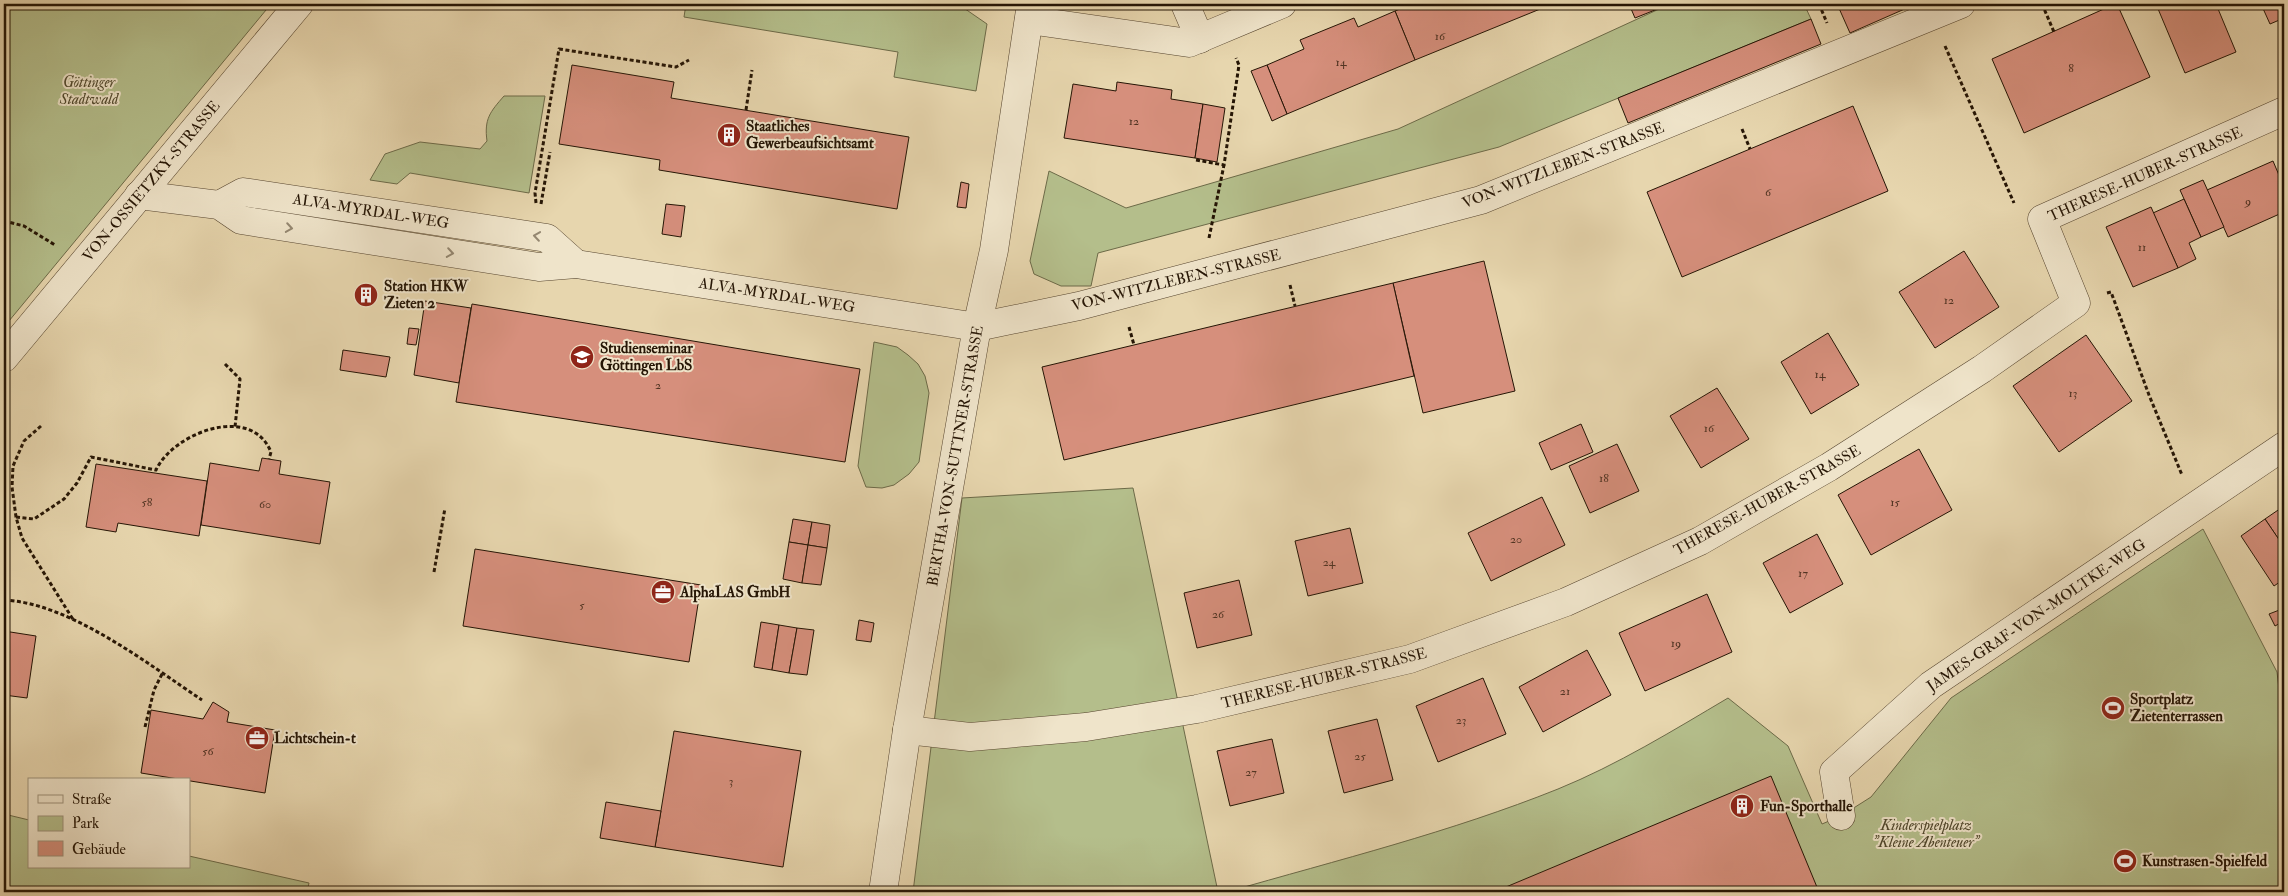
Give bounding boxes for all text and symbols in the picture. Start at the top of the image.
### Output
house number: 16 [1435,29,1446,44]
house number: 14 [1336,55,1347,70]
house number: 8 [2068,61,2074,76]
park label: Göttinger Stadtwald [59,73,120,109]
street label: VON-OSSIETZKY-STRASSE [78,97,224,266]
house number: 12 [1129,114,1139,129]
place label: Staatliches Gewerbeaufsichtsamt [746,117,874,153]
street label: VON-WITZLEBEN-STRASSE [1459,118,1667,213]
building icon: Staatliches Gewerbeaufsichtsamt [716,122,742,148]
street label: THERESE-HUBER-STRASSE [2045,123,2246,226]
house number: 6 [1765,185,1772,200]
street label: ALVA-MYRDAL-WEG [290,190,451,233]
house number: 9 [2244,194,2251,209]
one-way arrow [285,222,294,232]
one-way arrow [533,232,541,242]
house number: 11 [2138,240,2146,255]
street label: VON-WITZLEBEN-STRASSE [1070,245,1283,316]
one-way arrow [446,247,454,257]
street label: ALVA-MYRDAL-WEG [696,274,857,317]
place label: Station HKW Zieten 2 [384,277,469,313]
building icon: Station HKW Zieten 2 [353,282,379,308]
house number: 12 [1944,293,1954,308]
street label: BERTHA-VON-SUTTNER-STRASSE [923,324,988,588]
place label: Studienseminar Göttingen LbS [600,339,693,376]
school or university icon: Studienseminar Göttingen LbS [569,344,595,370]
house number: 14 [1815,367,1826,382]
house number: 2 [655,378,661,393]
house number: 13 [2069,386,2077,401]
house number: 16 [1704,421,1715,436]
street label: THERESE-HUBER-STRASSE [1670,441,1864,560]
house number: 18 [1599,471,1609,486]
house number: 58 [142,495,153,510]
house number: 15 [1890,495,1900,510]
house number: 60 [259,497,271,512]
house number: 20 [1510,532,1522,547]
street label: JAMES-GRAF-VON-MOLTKE-WEG [1922,535,2150,697]
house number: 24 [1323,555,1336,570]
house number: 17 [1798,566,1808,581]
office icon: AlphaLAS GmbH [650,579,676,605]
place label: AlphaLAS GmbH [679,583,791,603]
house number: 5 [579,598,585,613]
house number: 26 [1212,607,1225,622]
house number: 19 [1671,636,1681,651]
street label: THERESE-HUBER-STRASSE [1219,644,1429,713]
house number: 21 [1560,684,1570,699]
place label: Sportplatz Zietenterrassen [2130,690,2223,726]
sports icon: Sportplatz Zietenterrassen [2100,695,2126,721]
house number: 23 [1456,713,1466,728]
office icon: Lichtschein-t [244,725,270,751]
place label: Lichtschein-t [274,729,356,748]
house number: 56 [202,744,215,759]
house number: 25 [1354,749,1366,764]
house number: 27 [1245,765,1257,780]
house number: 3 [729,774,733,789]
legend [28,778,190,868]
text: Straße [72,790,111,809]
building icon: Fun-Sporthalle [1729,793,1755,819]
place label: Fun-Sporthalle [1760,797,1853,817]
text: Park [72,814,99,833]
park label: Kinderspielplatz "Kleine Abenteuer" [1873,816,1981,852]
text: Gebäude [72,840,126,859]
sports icon: Kunstrasen-Spielfeld [2112,848,2138,874]
place label: Kunstrasen-Spielfeld [2142,852,2268,872]

